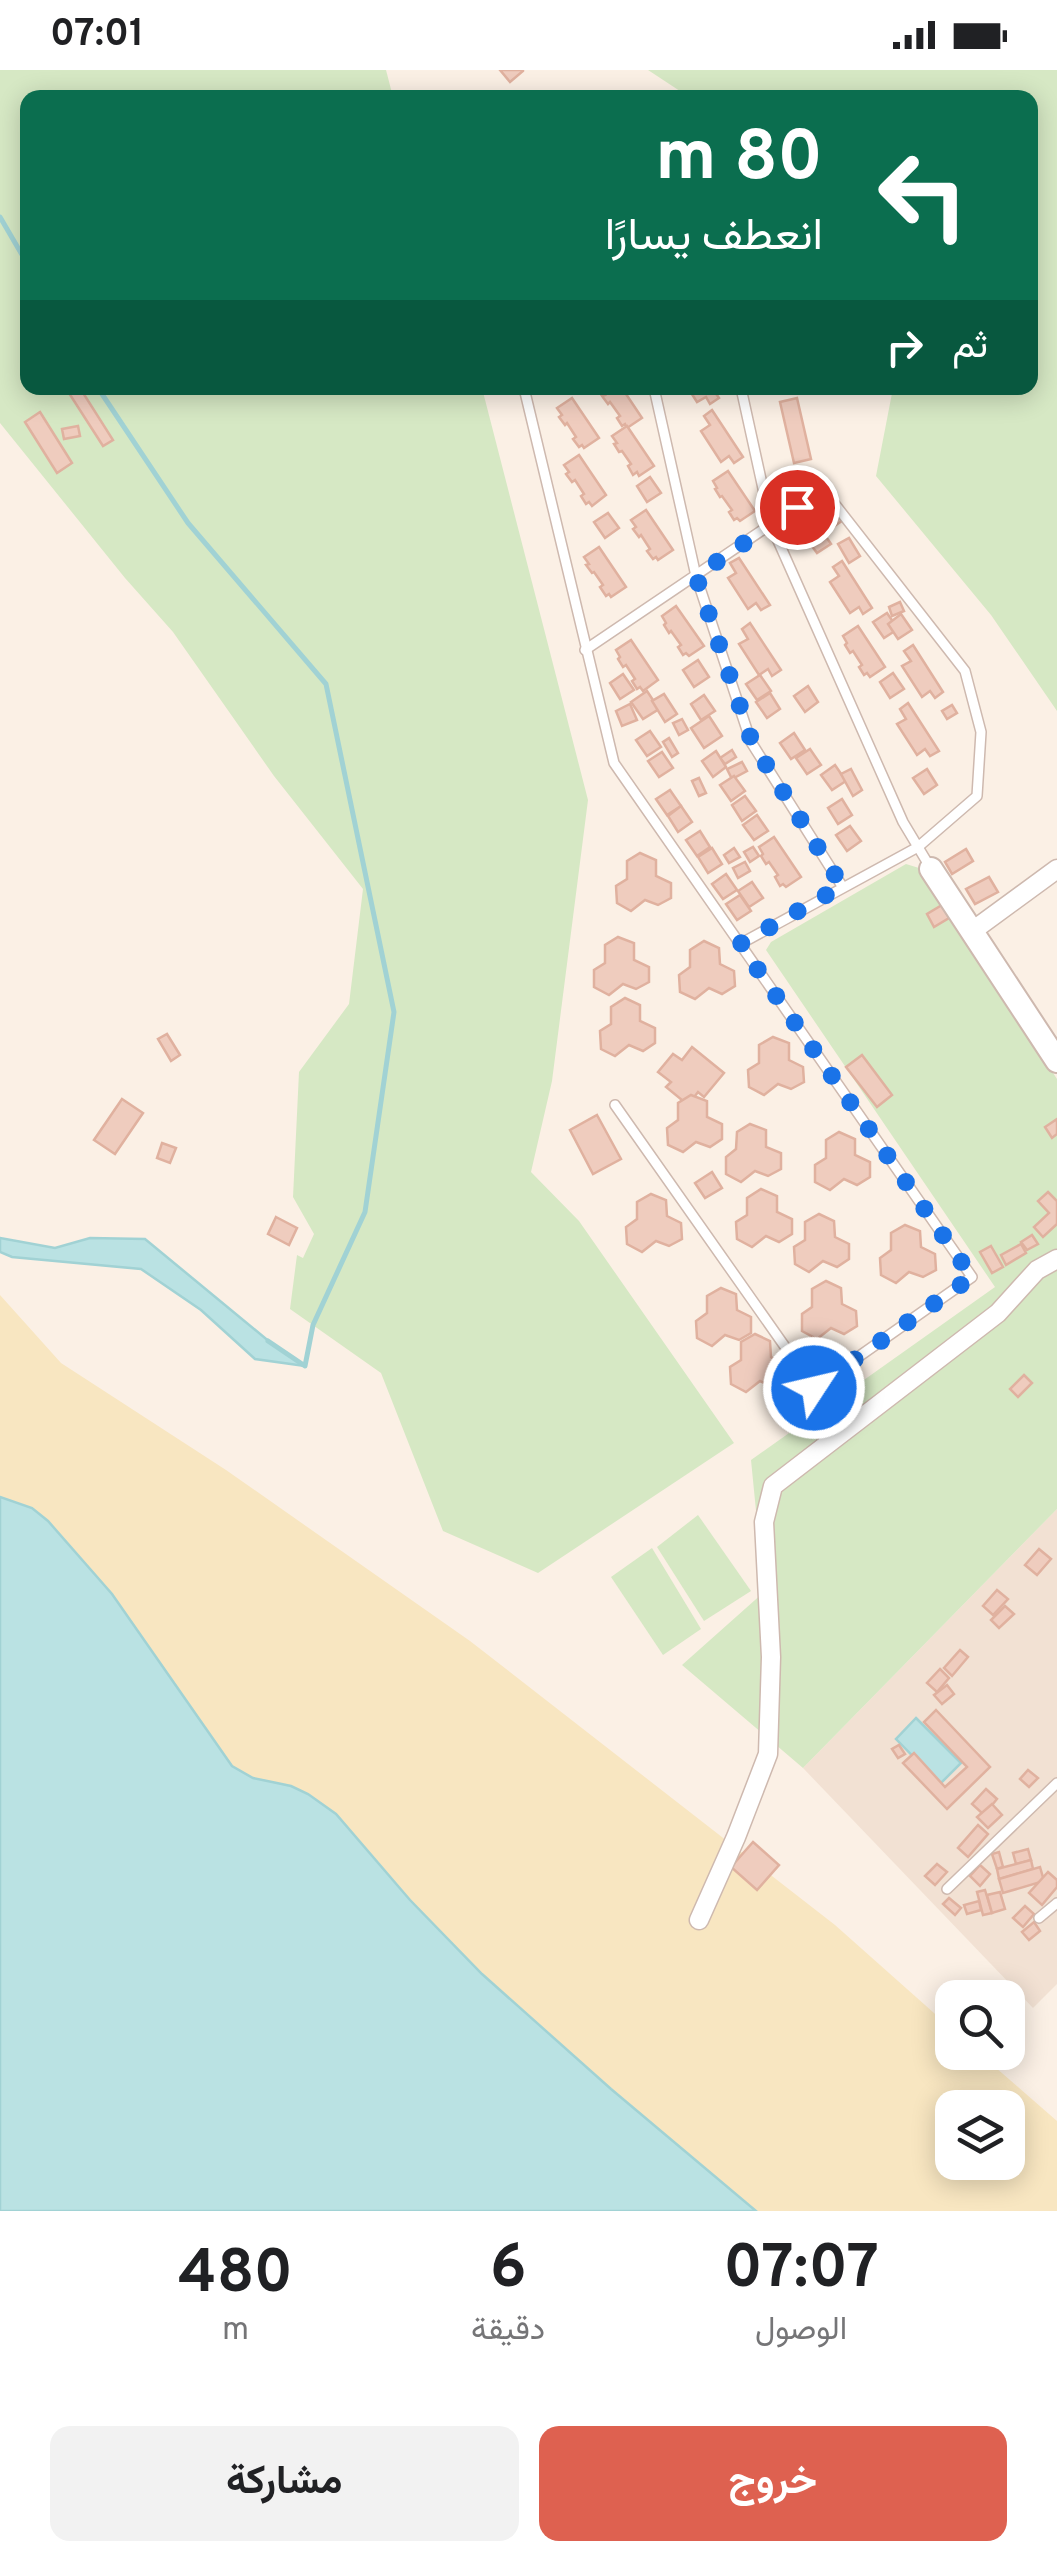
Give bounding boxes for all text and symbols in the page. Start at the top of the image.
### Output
text: 07:01 [50,11,144,60]
text: 80 m [655,116,823,205]
icon: left [858,130,988,260]
text: انعطف يسارًا [605,209,823,266]
icon: right [877,320,932,375]
text: ثم [952,323,988,372]
pin [755,465,840,550]
icon: arrive [770,480,825,535]
position arrow [762,1336,866,1440]
map controls [935,1980,1025,2180]
button: search [935,1980,1025,2070]
button: layers [935,2090,1025,2180]
text: 6 [490,2233,527,2309]
text: 07:07 [723,2233,879,2309]
text: 480 [178,2238,293,2314]
text: m [222,2311,249,2351]
text: دقيقة [471,2311,545,2351]
text: الوصول [755,2311,847,2351]
button: مشاركة [50,2426,519,2541]
button: خروج [539,2426,1007,2541]

